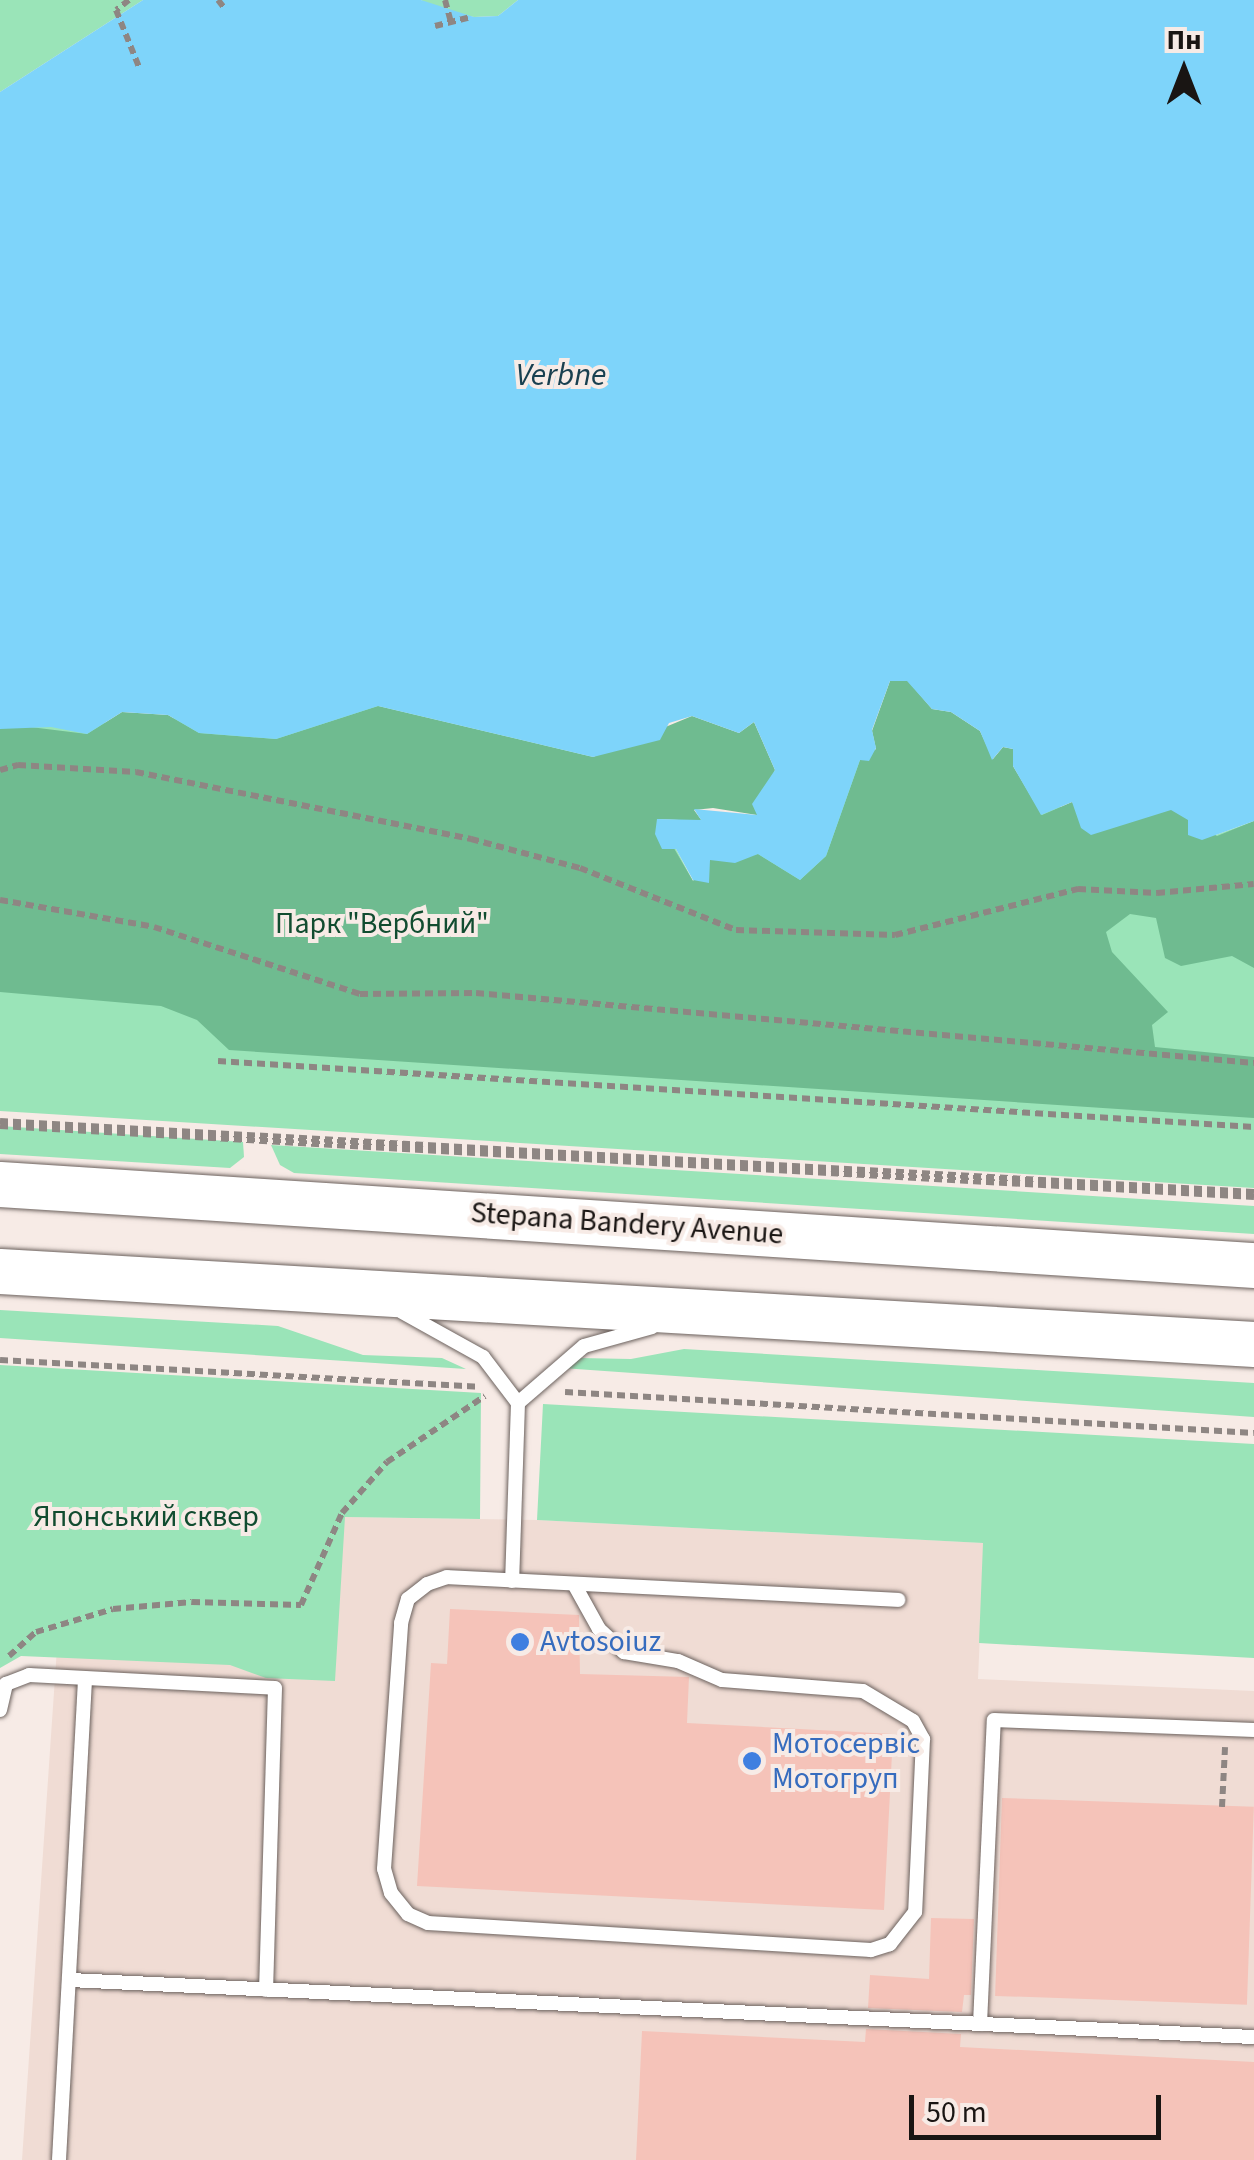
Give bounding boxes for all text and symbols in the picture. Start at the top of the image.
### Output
north arrow [1134,20,1234,120]
text: Пн [1167,20,1201,60]
water label: Verbne [516,356,606,394]
park label: Парк "Вербний" [275,906,489,942]
street label: Stepana Bandery Avenue [470,1195,784,1253]
park label: Японський сквер [33,1499,259,1535]
place label: Avtosoiuz [540,1624,661,1660]
marker: Avtosoiuz [509,1631,531,1653]
place label: Мотосервіс Мотогруп [772,1726,920,1796]
marker: Мотосервіс Мотогруп [741,1750,763,1772]
scale bar [914,2075,1166,2137]
text: 50 m [926,2091,987,2134]

